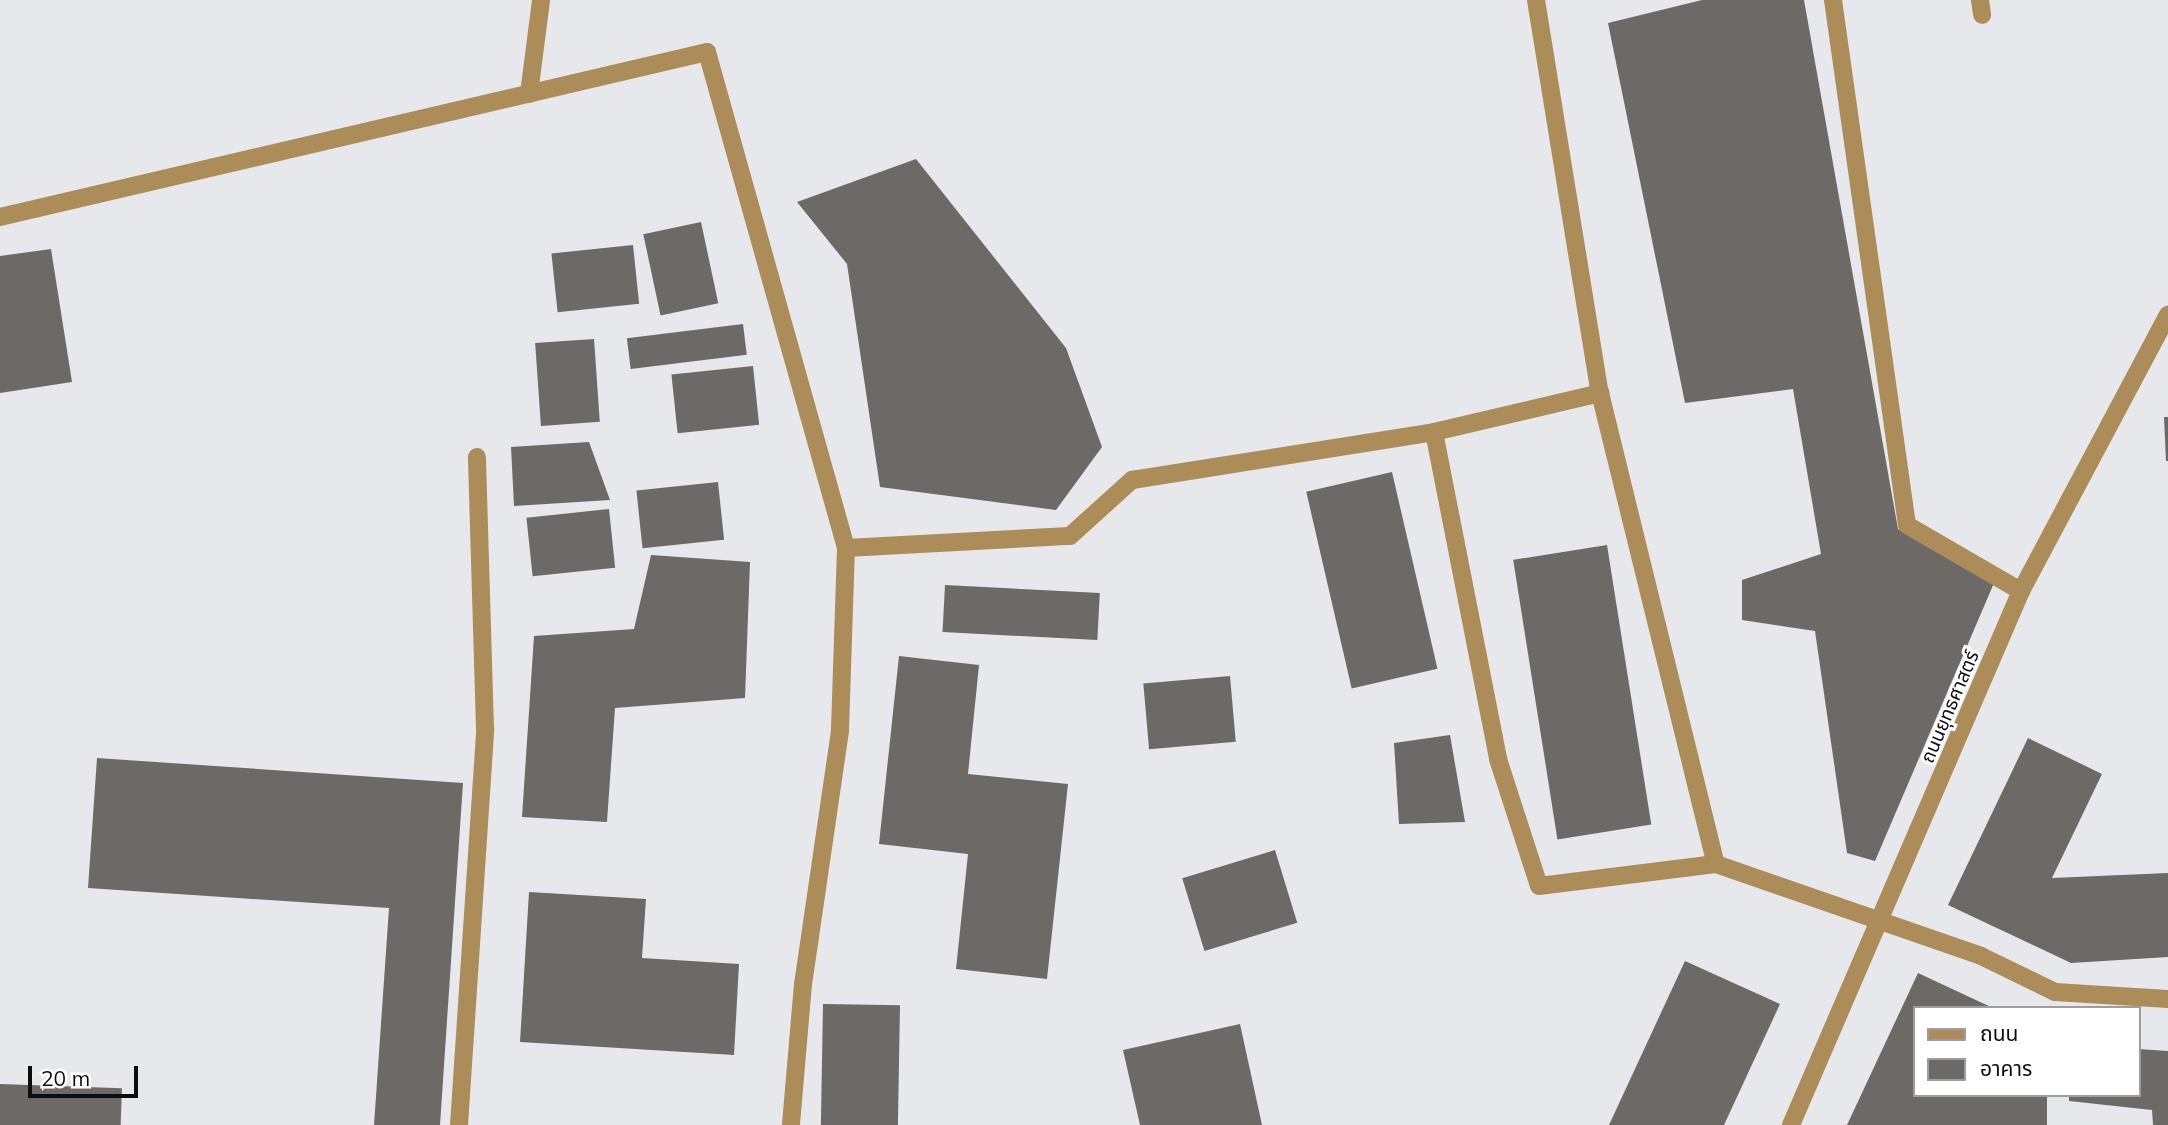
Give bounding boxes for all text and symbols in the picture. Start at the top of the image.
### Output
street label: ถนนยุทธศาสตร์ [1916,647,1984,767]
legend [1912,1006,2140,1097]
text: ถนน [1980,1020,2018,1046]
scale bar [32,1052,142,1096]
text: อาคาร [1980,1055,2032,1081]
text: 20 m [41,1065,90,1091]

